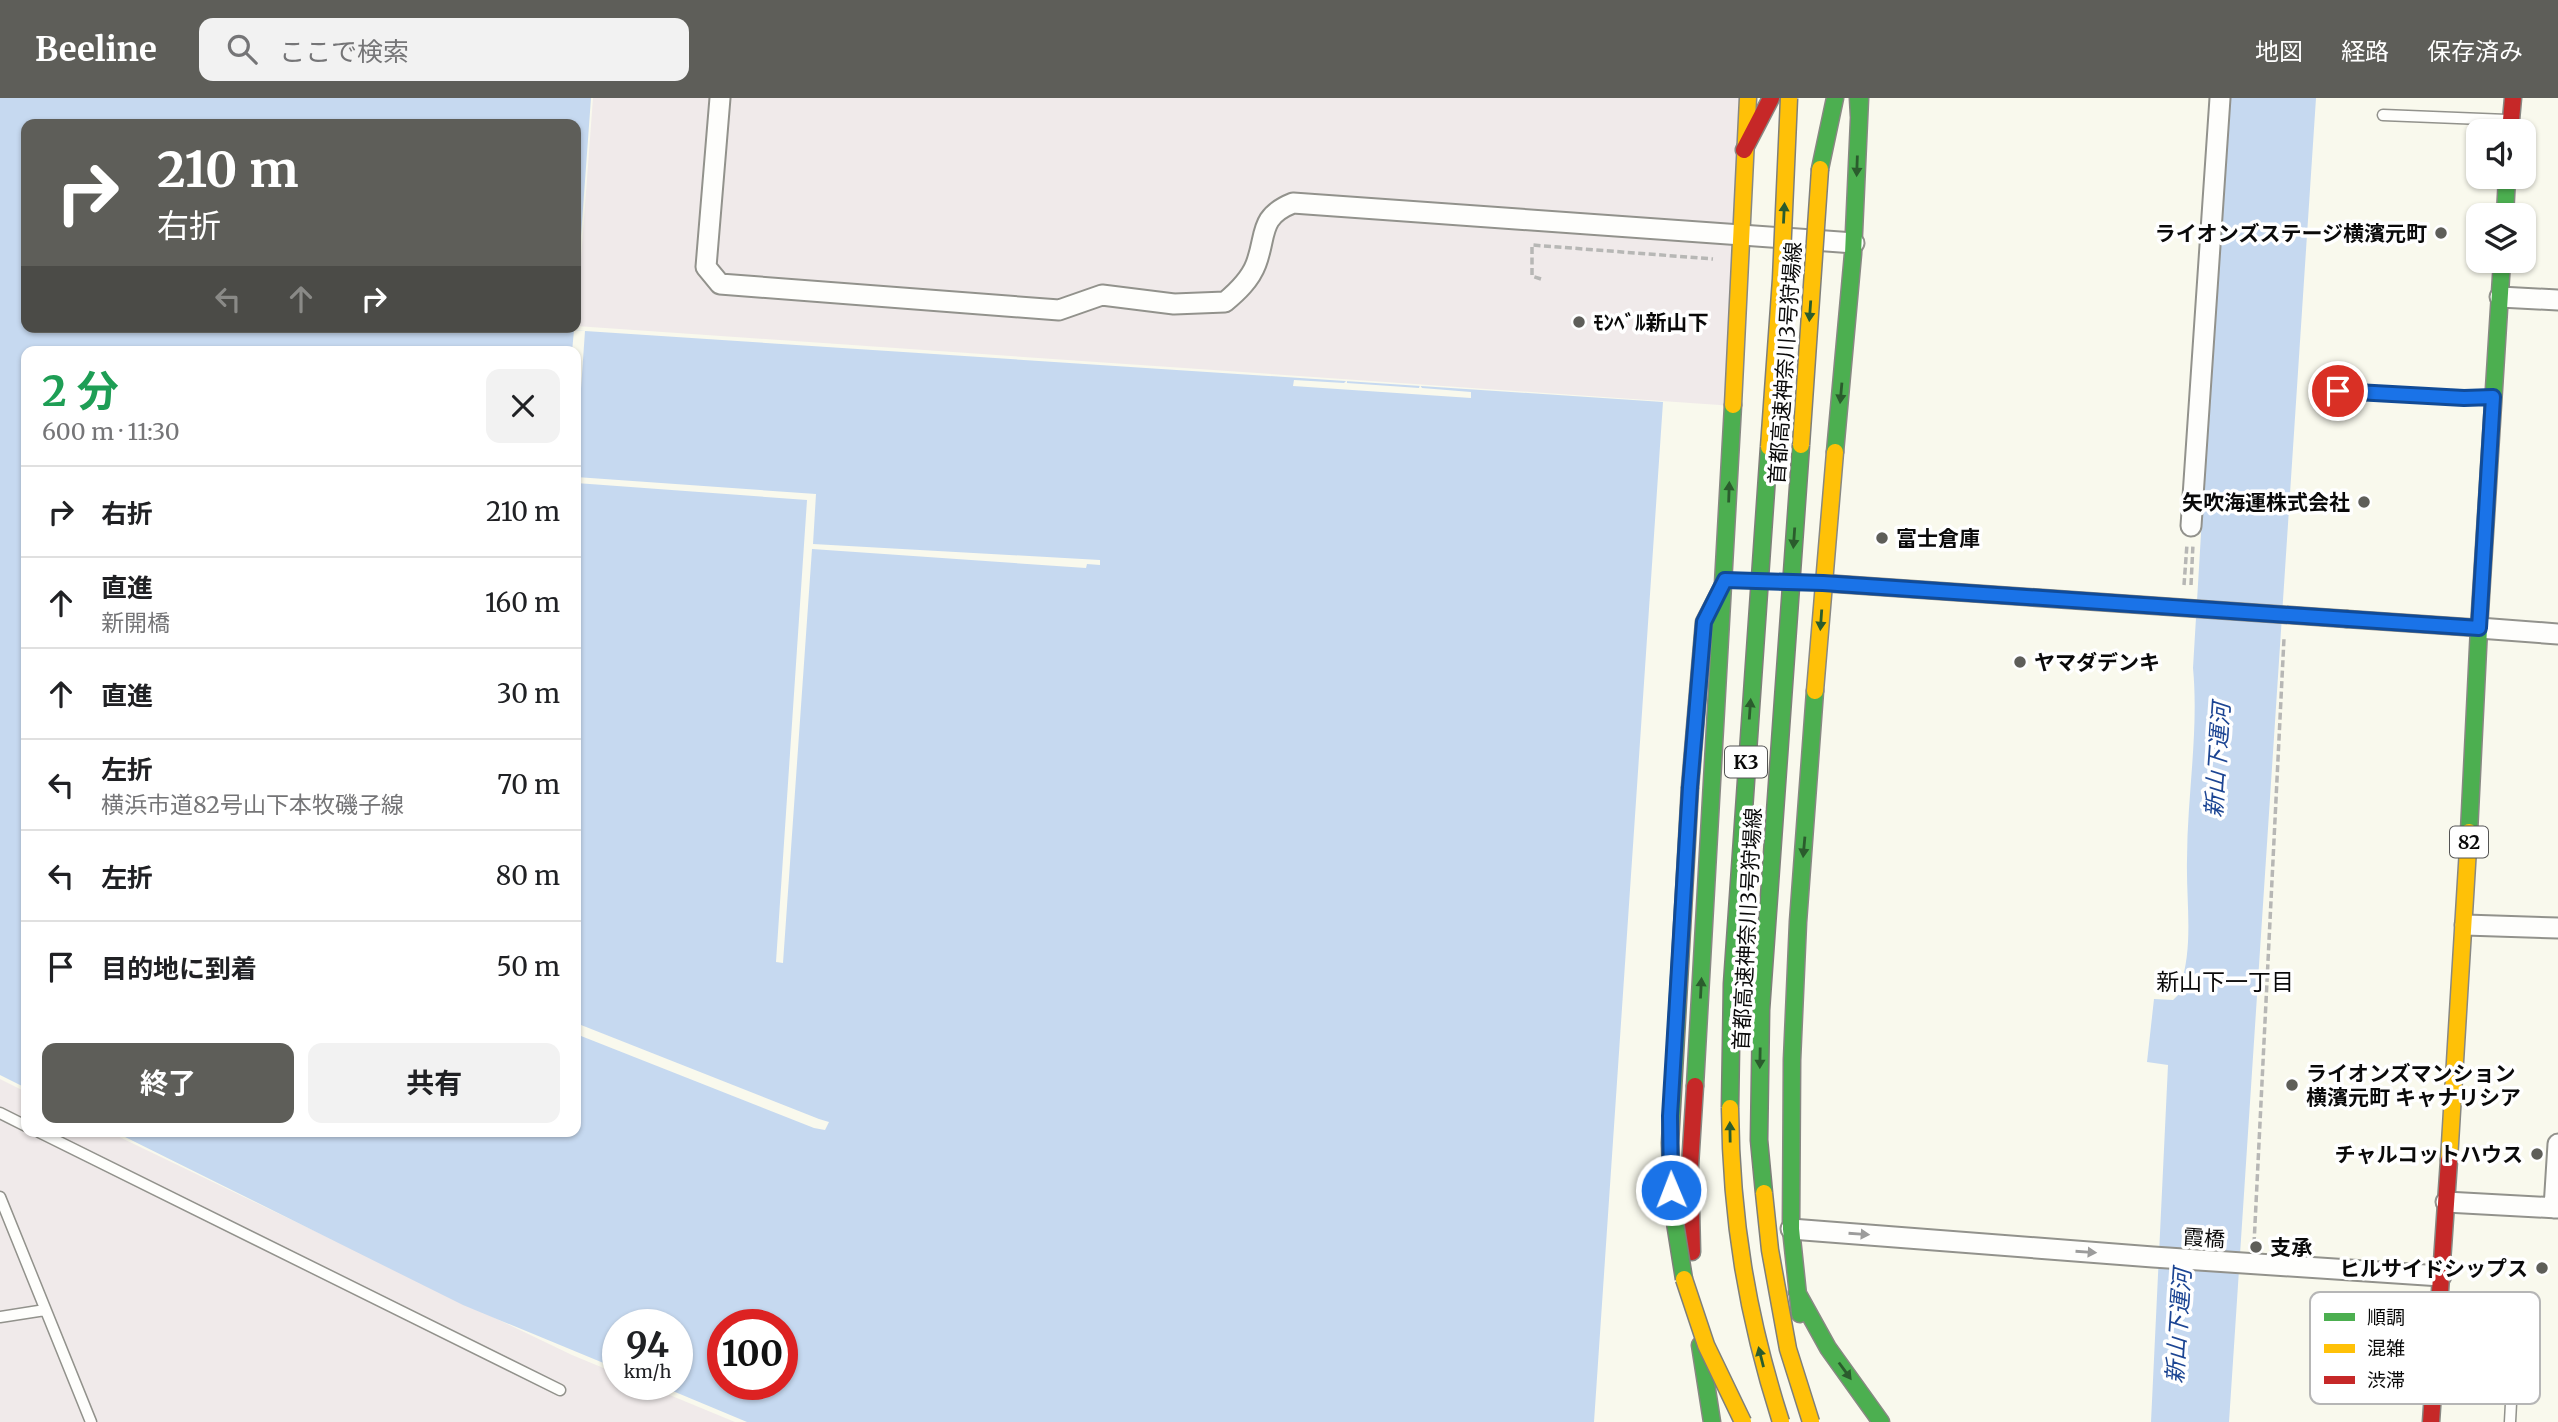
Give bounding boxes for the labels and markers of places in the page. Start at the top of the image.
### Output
place label: ライオンズステージ横濱元町 [2155,220,2427,247]
marker: ライオンズステージ横濱元町 [2433,225,2449,241]
place label: ﾓﾝﾍﾞﾙ新山下 [1593,309,1709,336]
marker: ﾓﾝﾍﾞﾙ新山下 [1571,314,1587,330]
pin [2308,361,2368,421]
place label: 矢吹海運株式会社 [2182,489,2350,516]
marker: 矢吹海運株式会社 [2356,494,2372,510]
place label: 富士倉庫 [1896,525,1980,552]
marker: 富士倉庫 [1874,530,1890,546]
place label: ヤマダデンキ [2034,649,2160,676]
marker: ヤマダデンキ [2012,654,2028,670]
place label: ライオンズマンション 横濱元町 キャナリシア [2306,1060,2521,1111]
marker: ライオンズマンション 横濱元町 キャナリシア [2284,1077,2300,1093]
place label: チャルコットハウス [2335,1141,2523,1168]
marker: チャルコットハウス [2529,1146,2545,1162]
place label: 支承 [2270,1234,2313,1261]
marker: 支承 [2248,1239,2264,1255]
place label: ヒルサイドシップス [2339,1255,2528,1282]
marker: ヒルサイドシップス [2534,1260,2550,1276]

